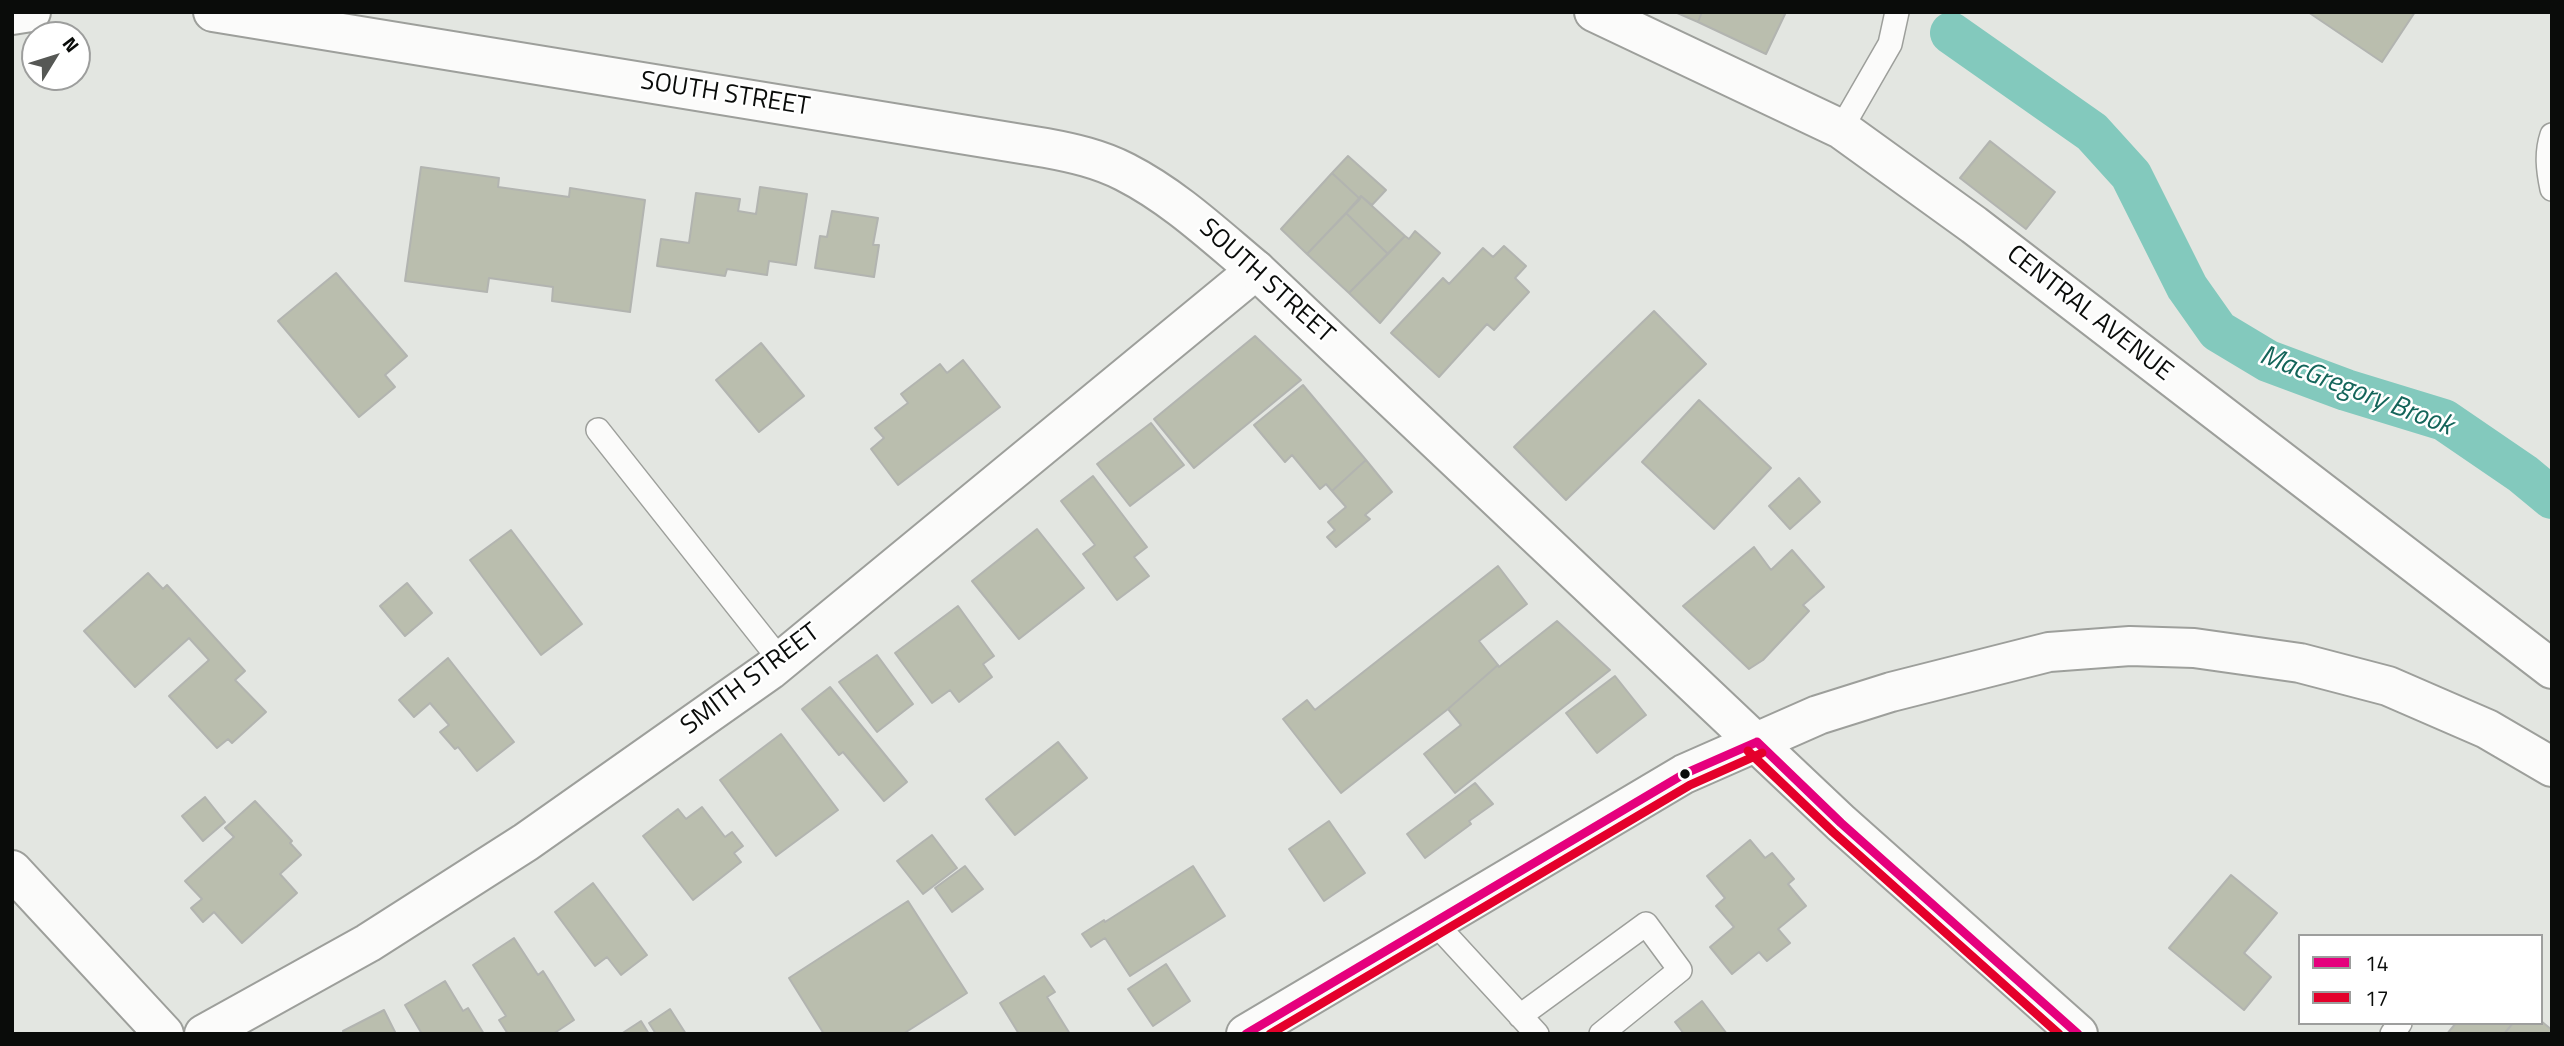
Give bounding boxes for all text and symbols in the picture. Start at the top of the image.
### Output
north arrow [21,21,91,91]
text: N [56,30,87,58]
street label: SOUTH STREET [638,66,812,124]
street label: SOUTH STREET [1192,213,1340,351]
street label: CENTRAL AVENUE [2000,239,2178,389]
water label: MacGregory Brook [2255,340,2457,444]
street label: SMITH STREET [676,618,826,742]
unlabelled marker [1678,767,1692,781]
legend [2298,934,2543,1025]
text: 14 [2365,947,2389,979]
text: 17 [2365,982,2389,1014]

